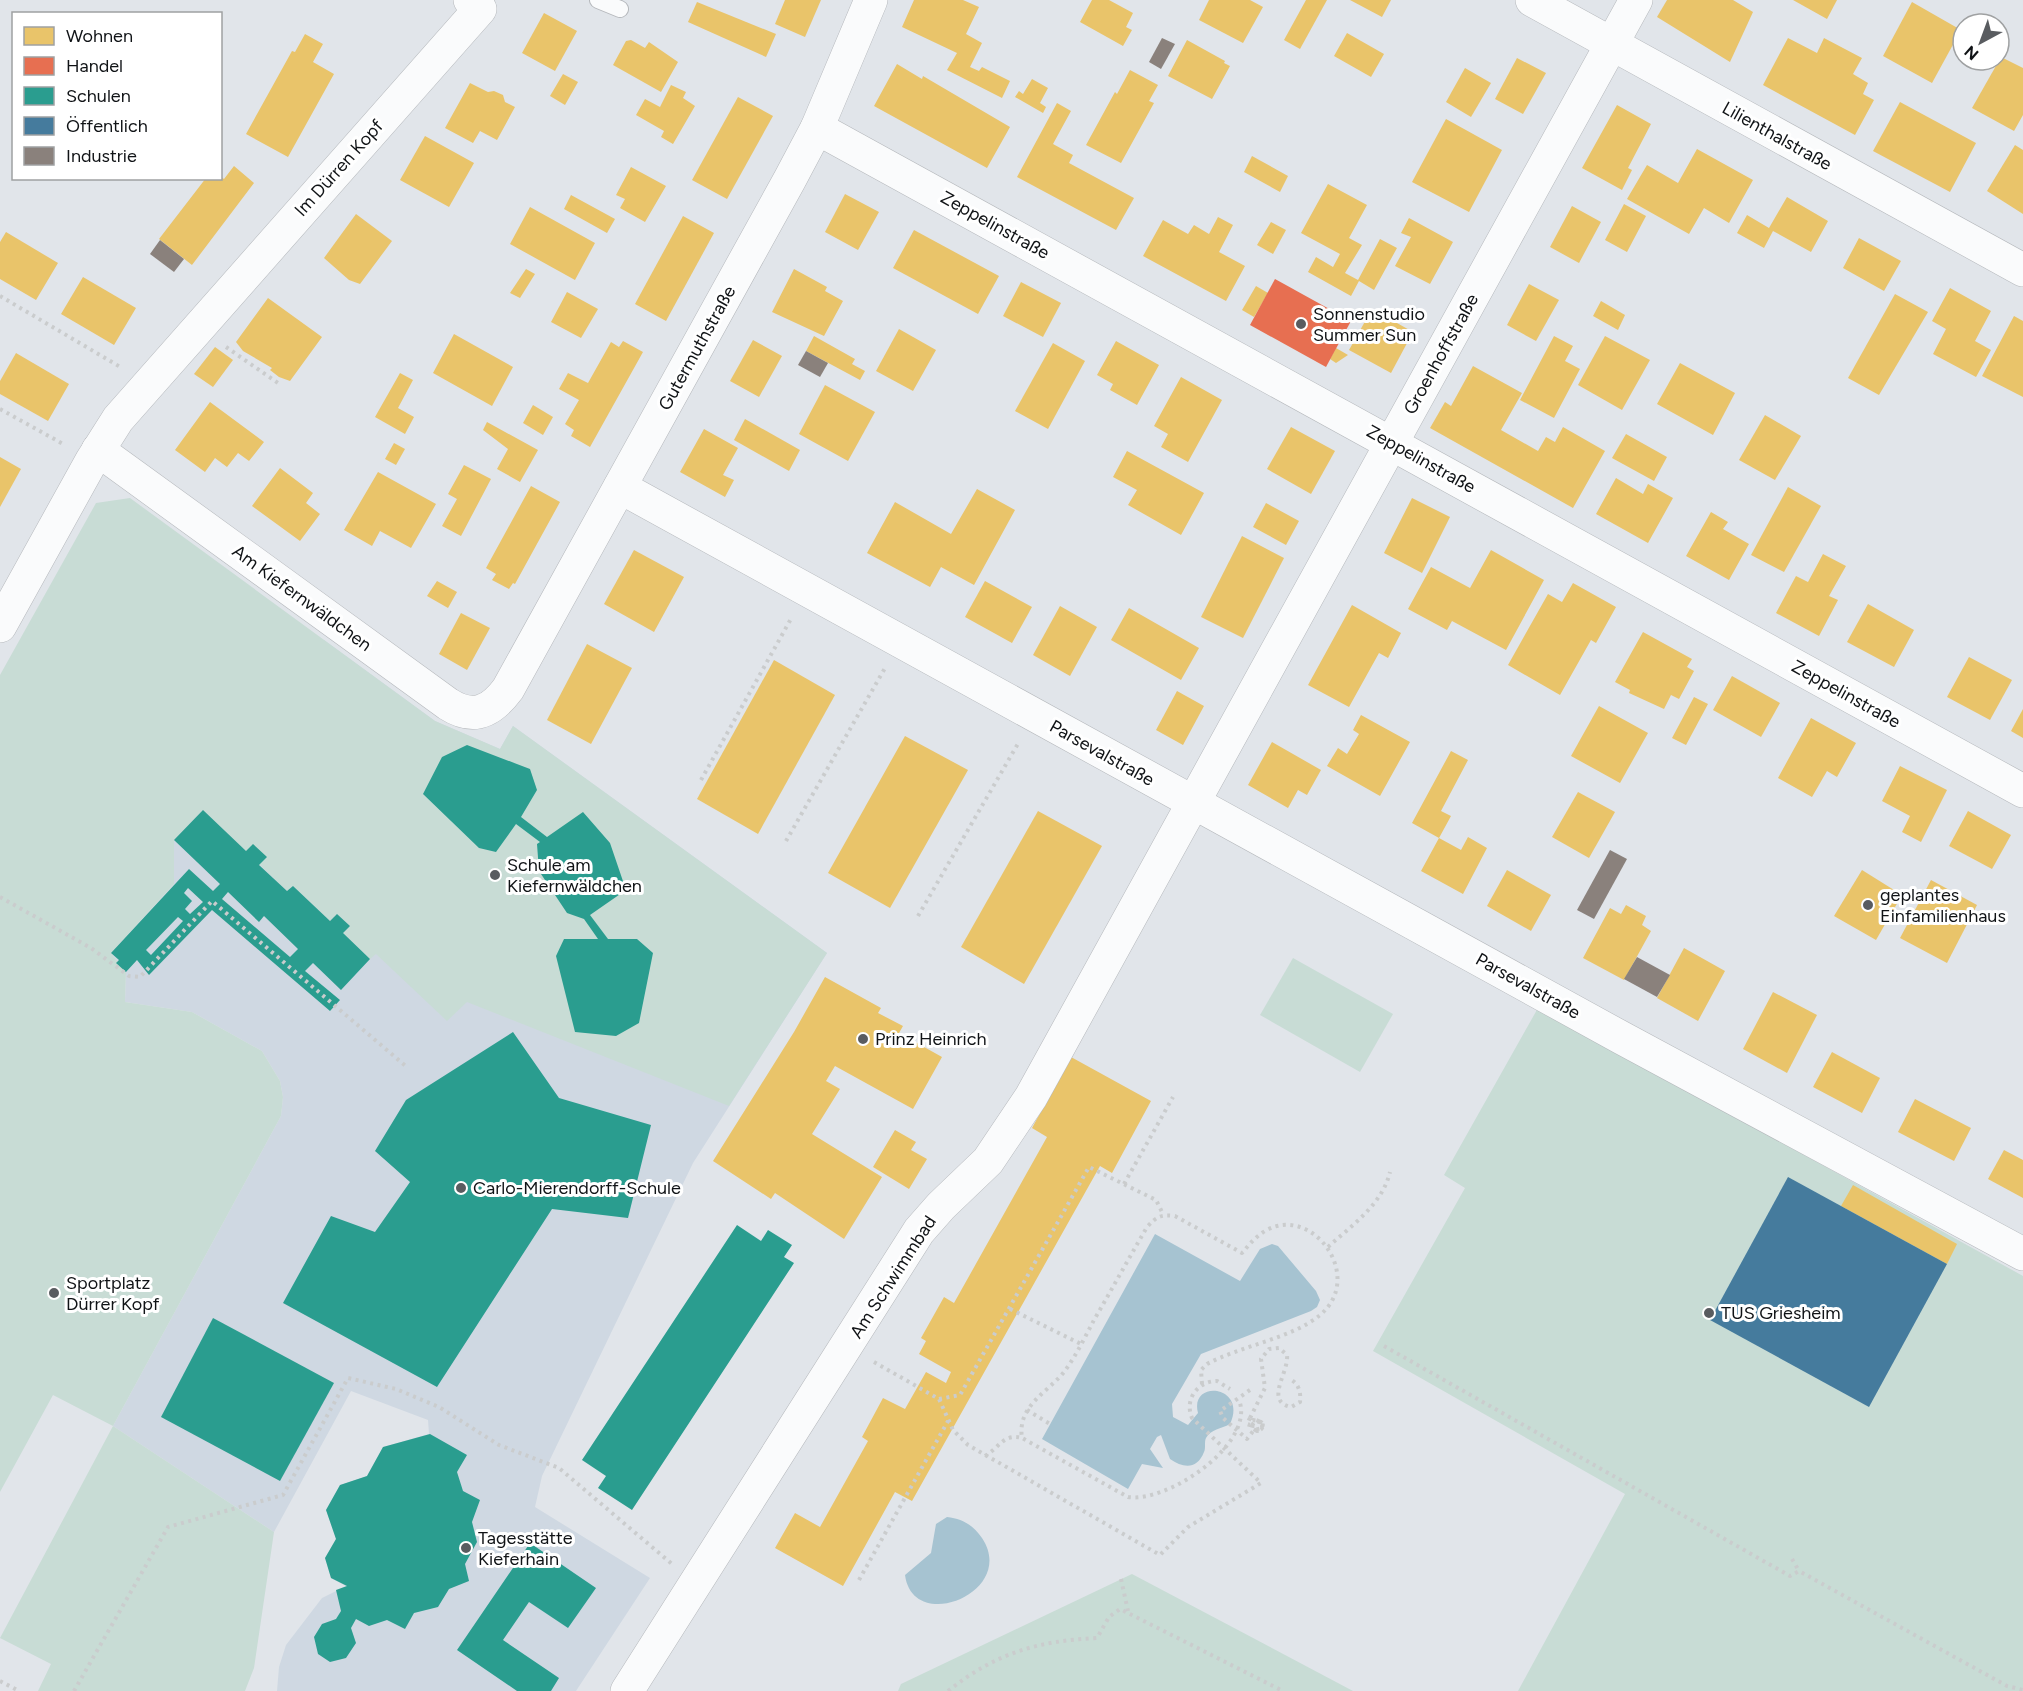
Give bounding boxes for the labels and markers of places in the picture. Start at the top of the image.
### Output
place label: Sonnenstudio Summer Sun [1313,303,1425,346]
marker: Sonnenstudio Summer Sun [1294,317,1308,331]
place label: Schule am Kiefernwäldchen [507,854,642,897]
marker: Schule am Kiefernwäldchen [488,868,502,882]
place label: geplantes Einfamilienhaus [1880,884,2006,927]
marker: geplantes Einfamilienhaus [1861,898,1875,912]
place label: Prinz Heinrich [875,1028,987,1050]
marker: Prinz Heinrich [856,1032,870,1046]
place label: Carlo-Mierendorff-Schule [473,1177,681,1199]
marker: Carlo-Mierendorff-Schule [454,1181,468,1195]
place label: Sportplatz Dürrer Kopf [66,1272,160,1315]
marker: Sportplatz Dürrer Kopf [47,1286,61,1300]
place label: TUS Griesheim [1721,1302,1841,1324]
marker: TUS Griesheim [1702,1306,1716,1320]
place label: Tagesstätte Kieferhain [478,1527,573,1570]
marker: Tagesstätte Kieferhain [459,1541,473,1555]

